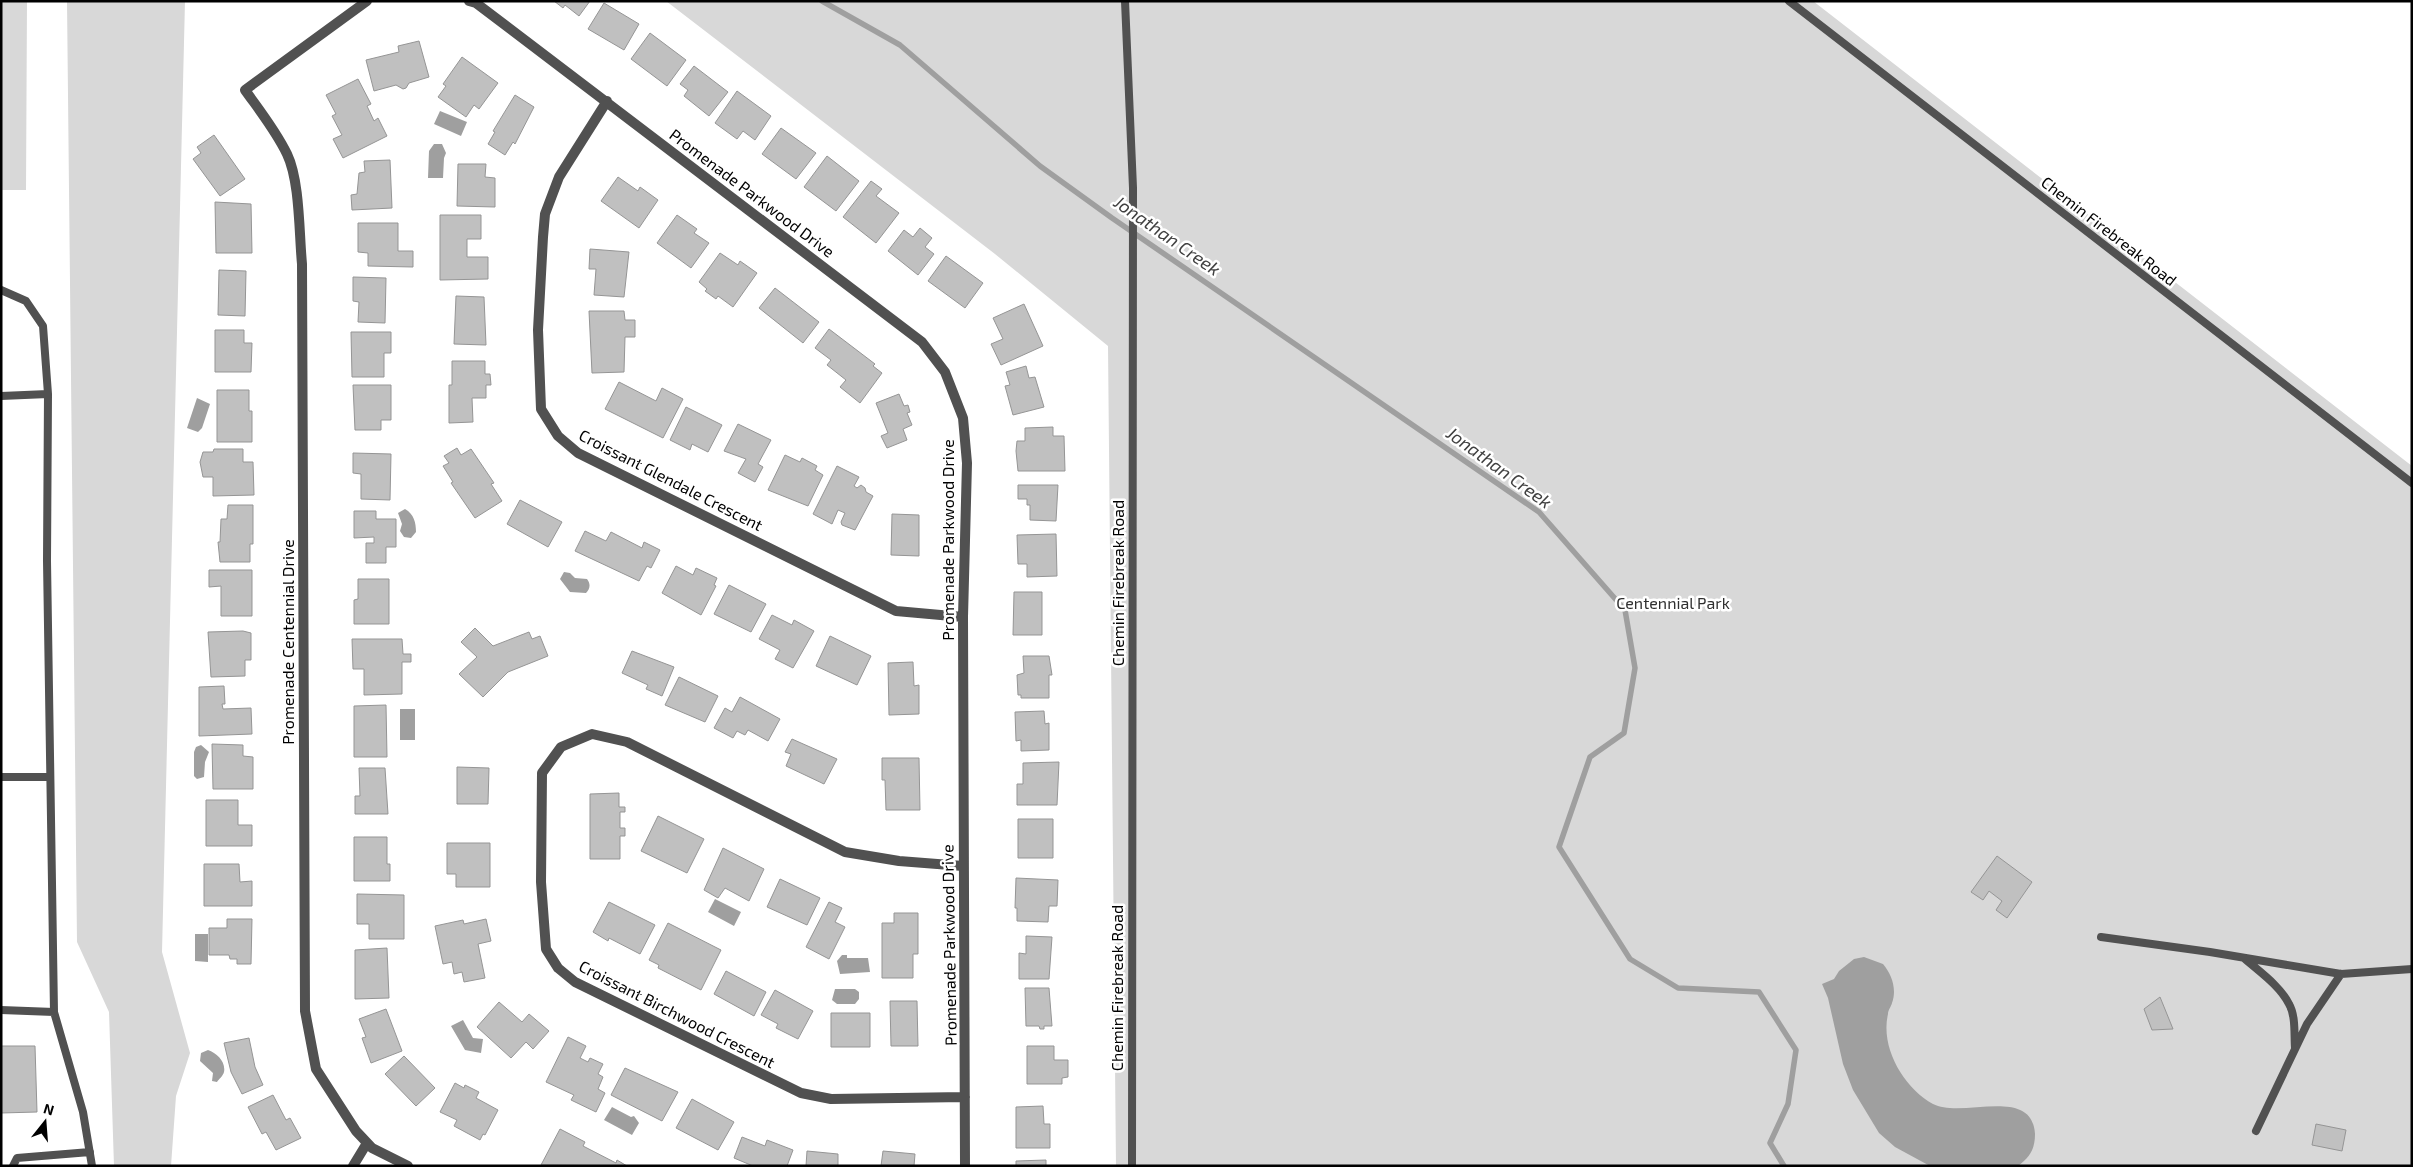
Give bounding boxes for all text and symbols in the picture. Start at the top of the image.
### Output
street label: Promenade Parkwood Drive [666,124,838,261]
street label: Chemin Firebreak Road [2038,172,2181,289]
water label: Jonathan Creek [1109,190,1225,280]
water label: Jonathan Creek [1442,421,1557,513]
street label: Croissant Glendale Crescent [576,425,766,534]
street label: Promenade Parkwood Drive [938,439,957,641]
street label: Chemin Firebreak Road [1108,500,1127,666]
street label: Promenade Centennial Drive [278,539,297,745]
park label: Centennial Park [1616,593,1730,612]
street label: Promenade Parkwood Drive [937,844,960,1046]
street label: Chemin Firebreak Road [1107,905,1126,1071]
street label: Croissant Birchwood Crescent [576,956,778,1071]
north arrow [20,1097,70,1147]
text: N [42,1099,56,1119]

